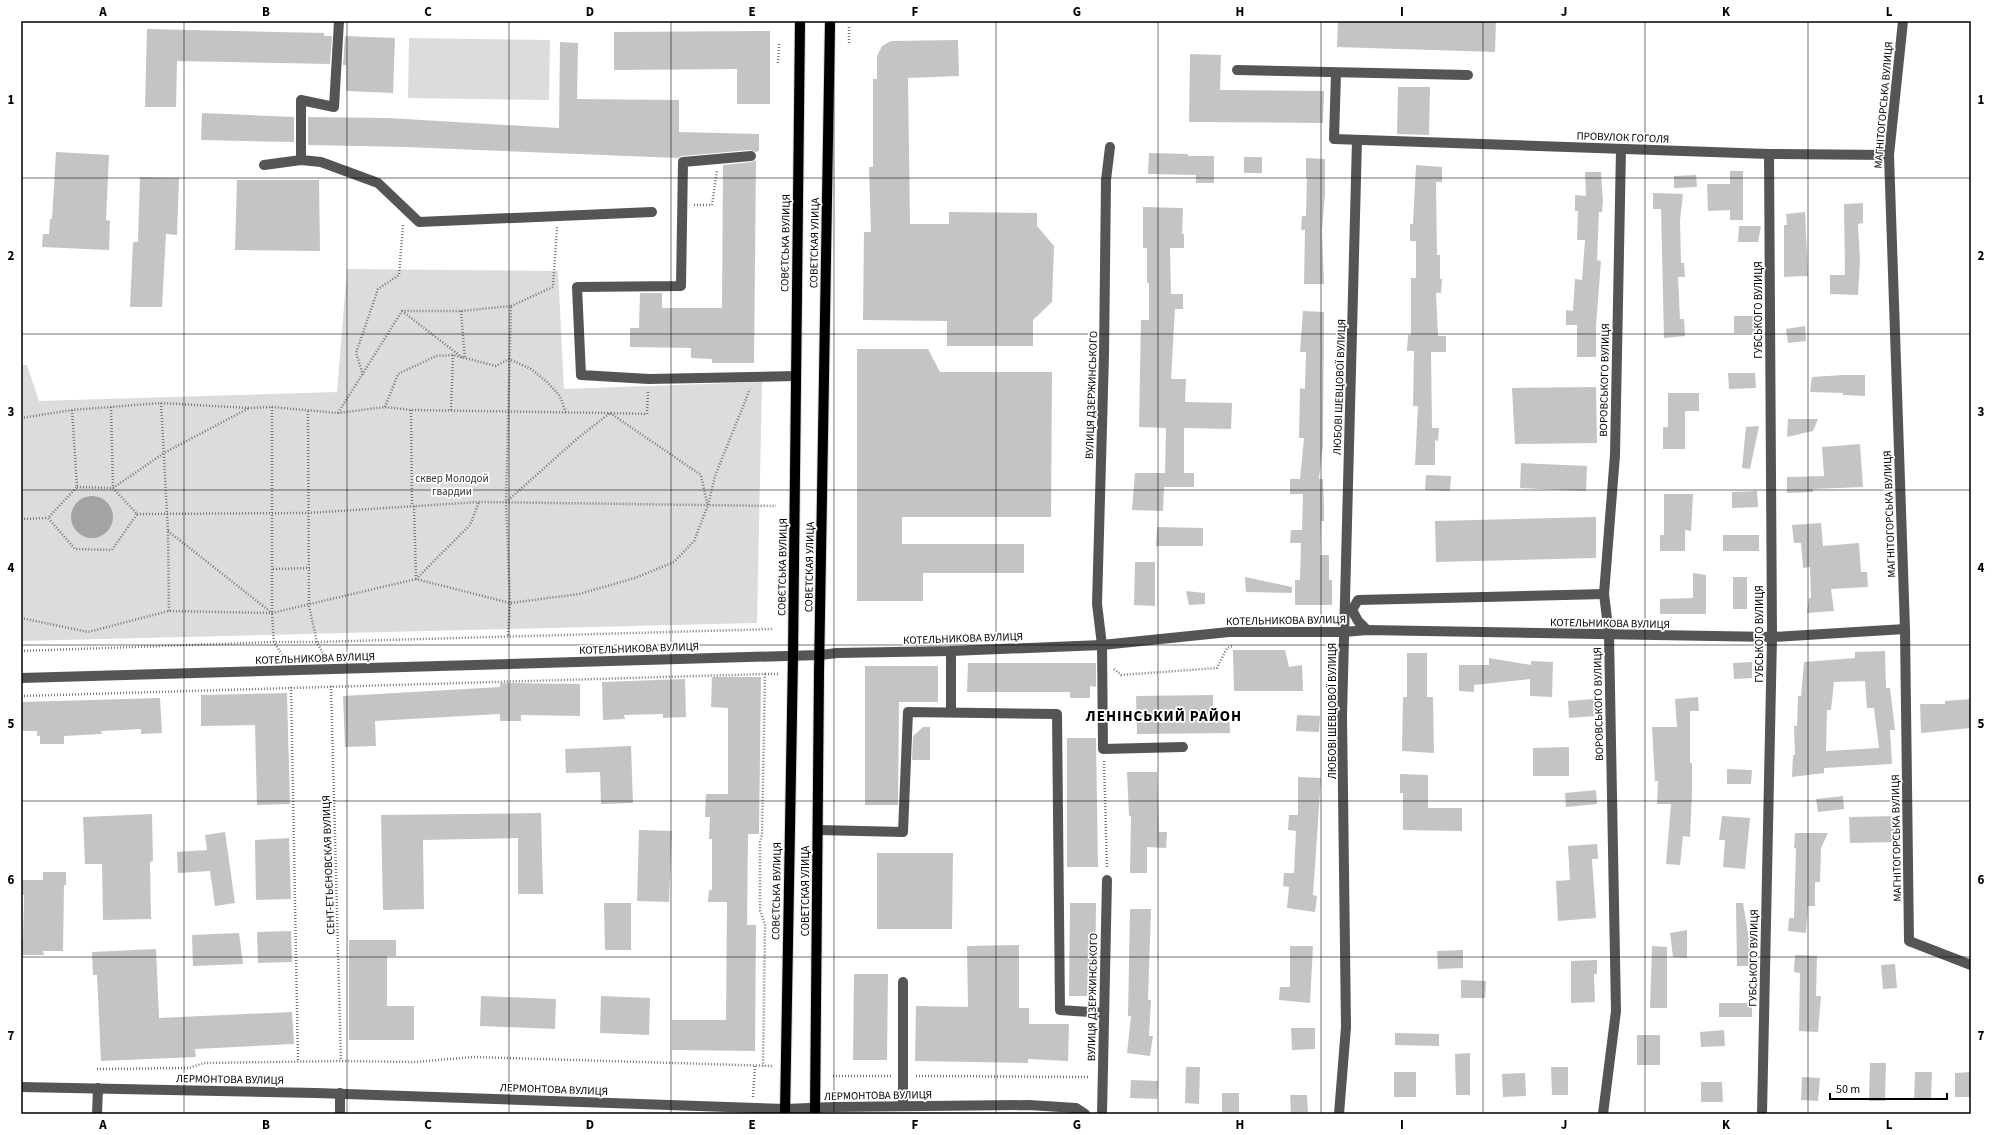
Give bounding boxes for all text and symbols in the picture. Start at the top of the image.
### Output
text: A [98,3,107,21]
text: B [262,3,270,21]
text: C [424,3,432,21]
text: D [586,3,594,21]
text: E [748,3,756,21]
text: F [912,3,919,21]
text: G [1073,3,1081,21]
text: H [1236,3,1244,21]
text: I [1400,3,1404,21]
text: J [1561,3,1567,21]
text: K [1722,3,1731,21]
text: L [1886,3,1893,21]
street label: МАГНІТОГОРСЬКА ВУЛИЦЯ [1870,41,1897,169]
text: 1 [8,91,15,109]
text: 1 [1978,91,1985,109]
street label: ПРОВУЛОК ГОГОЛЯ [1576,128,1670,147]
street label: СОВЄТСЬКА ВУЛИЦЯ [777,194,794,292]
street label: СОВЕТСКАЯ УЛИЦА [806,198,823,288]
text: 2 [8,247,15,265]
text: 2 [1978,247,1985,265]
street label: ГУБСЬКОГО ВУЛИЦЯ [1751,261,1766,359]
street label: ЛЮБОВІ ШЕВЦОВОЇ ВУЛИЦЯ [1330,319,1349,455]
street label: ВОРОВСЬКОГО ВУЛИЦЯ [1596,323,1613,437]
street label: ВУЛИЦЯ ДЗЕРЖИНСЬКОГО [1082,331,1101,459]
text: 3 [8,403,15,421]
text: 3 [1978,403,1985,421]
street label: МАГНІТОГОРСЬКА ВУЛИЦЯ [1880,450,1899,578]
park label: сквер Молодой гвардии [415,471,489,499]
street label: СОВЄТСЬКА ВУЛИЦЯ [774,518,791,616]
street label: СОВЕТСКАЯ УЛИЦА [801,522,818,612]
text: 4 [8,559,15,577]
text: 4 [1978,559,1985,577]
street label: ГУБСЬКОГО ВУЛИЦЯ [1752,585,1767,683]
street label: КОТЕЛЬНИКОВА ВУЛИЦЯ [1226,612,1346,629]
street label: КОТЕЛЬНИКОВА ВУЛИЦЯ [1550,615,1670,632]
street label: КОТЕЛЬНИКОВА ВУЛИЦЯ [903,629,1023,648]
street label: КОТЕЛЬНИКОВА ВУЛИЦЯ [579,639,699,658]
street label: ЛЮБОВІ ШЕВЦОВОЇ ВУЛИЦЯ [1325,643,1340,779]
street label: ВОРОВСЬКОГО ВУЛИЦЯ [1590,647,1607,761]
street label: КОТЕЛЬНИКОВА ВУЛИЦЯ [255,649,375,668]
district label: ЛЕНІНСЬКИЙ РАЙОН [1085,706,1242,727]
text: 5 [8,715,15,733]
text: 5 [1978,715,1985,733]
street label: МАГНІТОГОРСЬКА ВУЛИЦЯ [1888,774,1905,902]
street label: СЕНТ-ЕТЬЄНОВСКАЯ ВУЛИЦЯ [319,795,338,935]
street label: СОВЄТСЬКА ВУЛИЦЯ [768,842,785,940]
street label: СОВЕТСКАЯ УЛИЦА [798,846,813,936]
text: 6 [8,871,15,889]
text: 6 [1978,871,1985,889]
street label: ГУБСЬКОГО ВУЛИЦЯ [1745,909,1762,1007]
street label: ВУЛИЦЯ ДЗЕРЖИНСЬКОГО [1084,933,1101,1061]
text: 7 [8,1027,15,1045]
text: 7 [1978,1027,1985,1045]
street label: ЛЕРМОНТОВА ВУЛИЦЯ [176,1071,284,1088]
scale bar [1830,1075,1947,1101]
street label: ЛЕРМОНТОВА ВУЛИЦЯ [500,1080,608,1099]
text: 50 m [1836,1081,1860,1098]
street label: ЛЕРМОНТОВА ВУЛИЦЯ [824,1087,932,1104]
text: A [98,1116,107,1134]
text: B [262,1116,270,1134]
text: C [424,1116,432,1134]
text: D [586,1116,594,1134]
text: E [748,1116,756,1134]
text: F [912,1116,919,1134]
text: G [1073,1116,1081,1134]
text: H [1236,1116,1244,1134]
text: I [1400,1116,1404,1134]
text: J [1561,1116,1567,1134]
text: K [1722,1116,1731,1134]
text: L [1886,1116,1893,1134]

